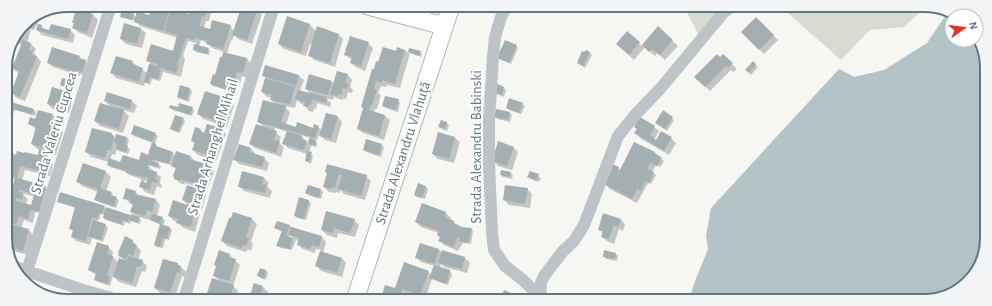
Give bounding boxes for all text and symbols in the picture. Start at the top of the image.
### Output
north arrow [944,8,984,48]
text: N [967,21,979,31]
street label: Strada Valeriu Cupcea [28,70,80,196]
street label: Strada Alexandru Babinski [469,70,484,224]
street label: Strada Arhanghel Mihail [185,77,241,217]
street label: Strada Аlexandru Vlahuță [373,79,434,227]

